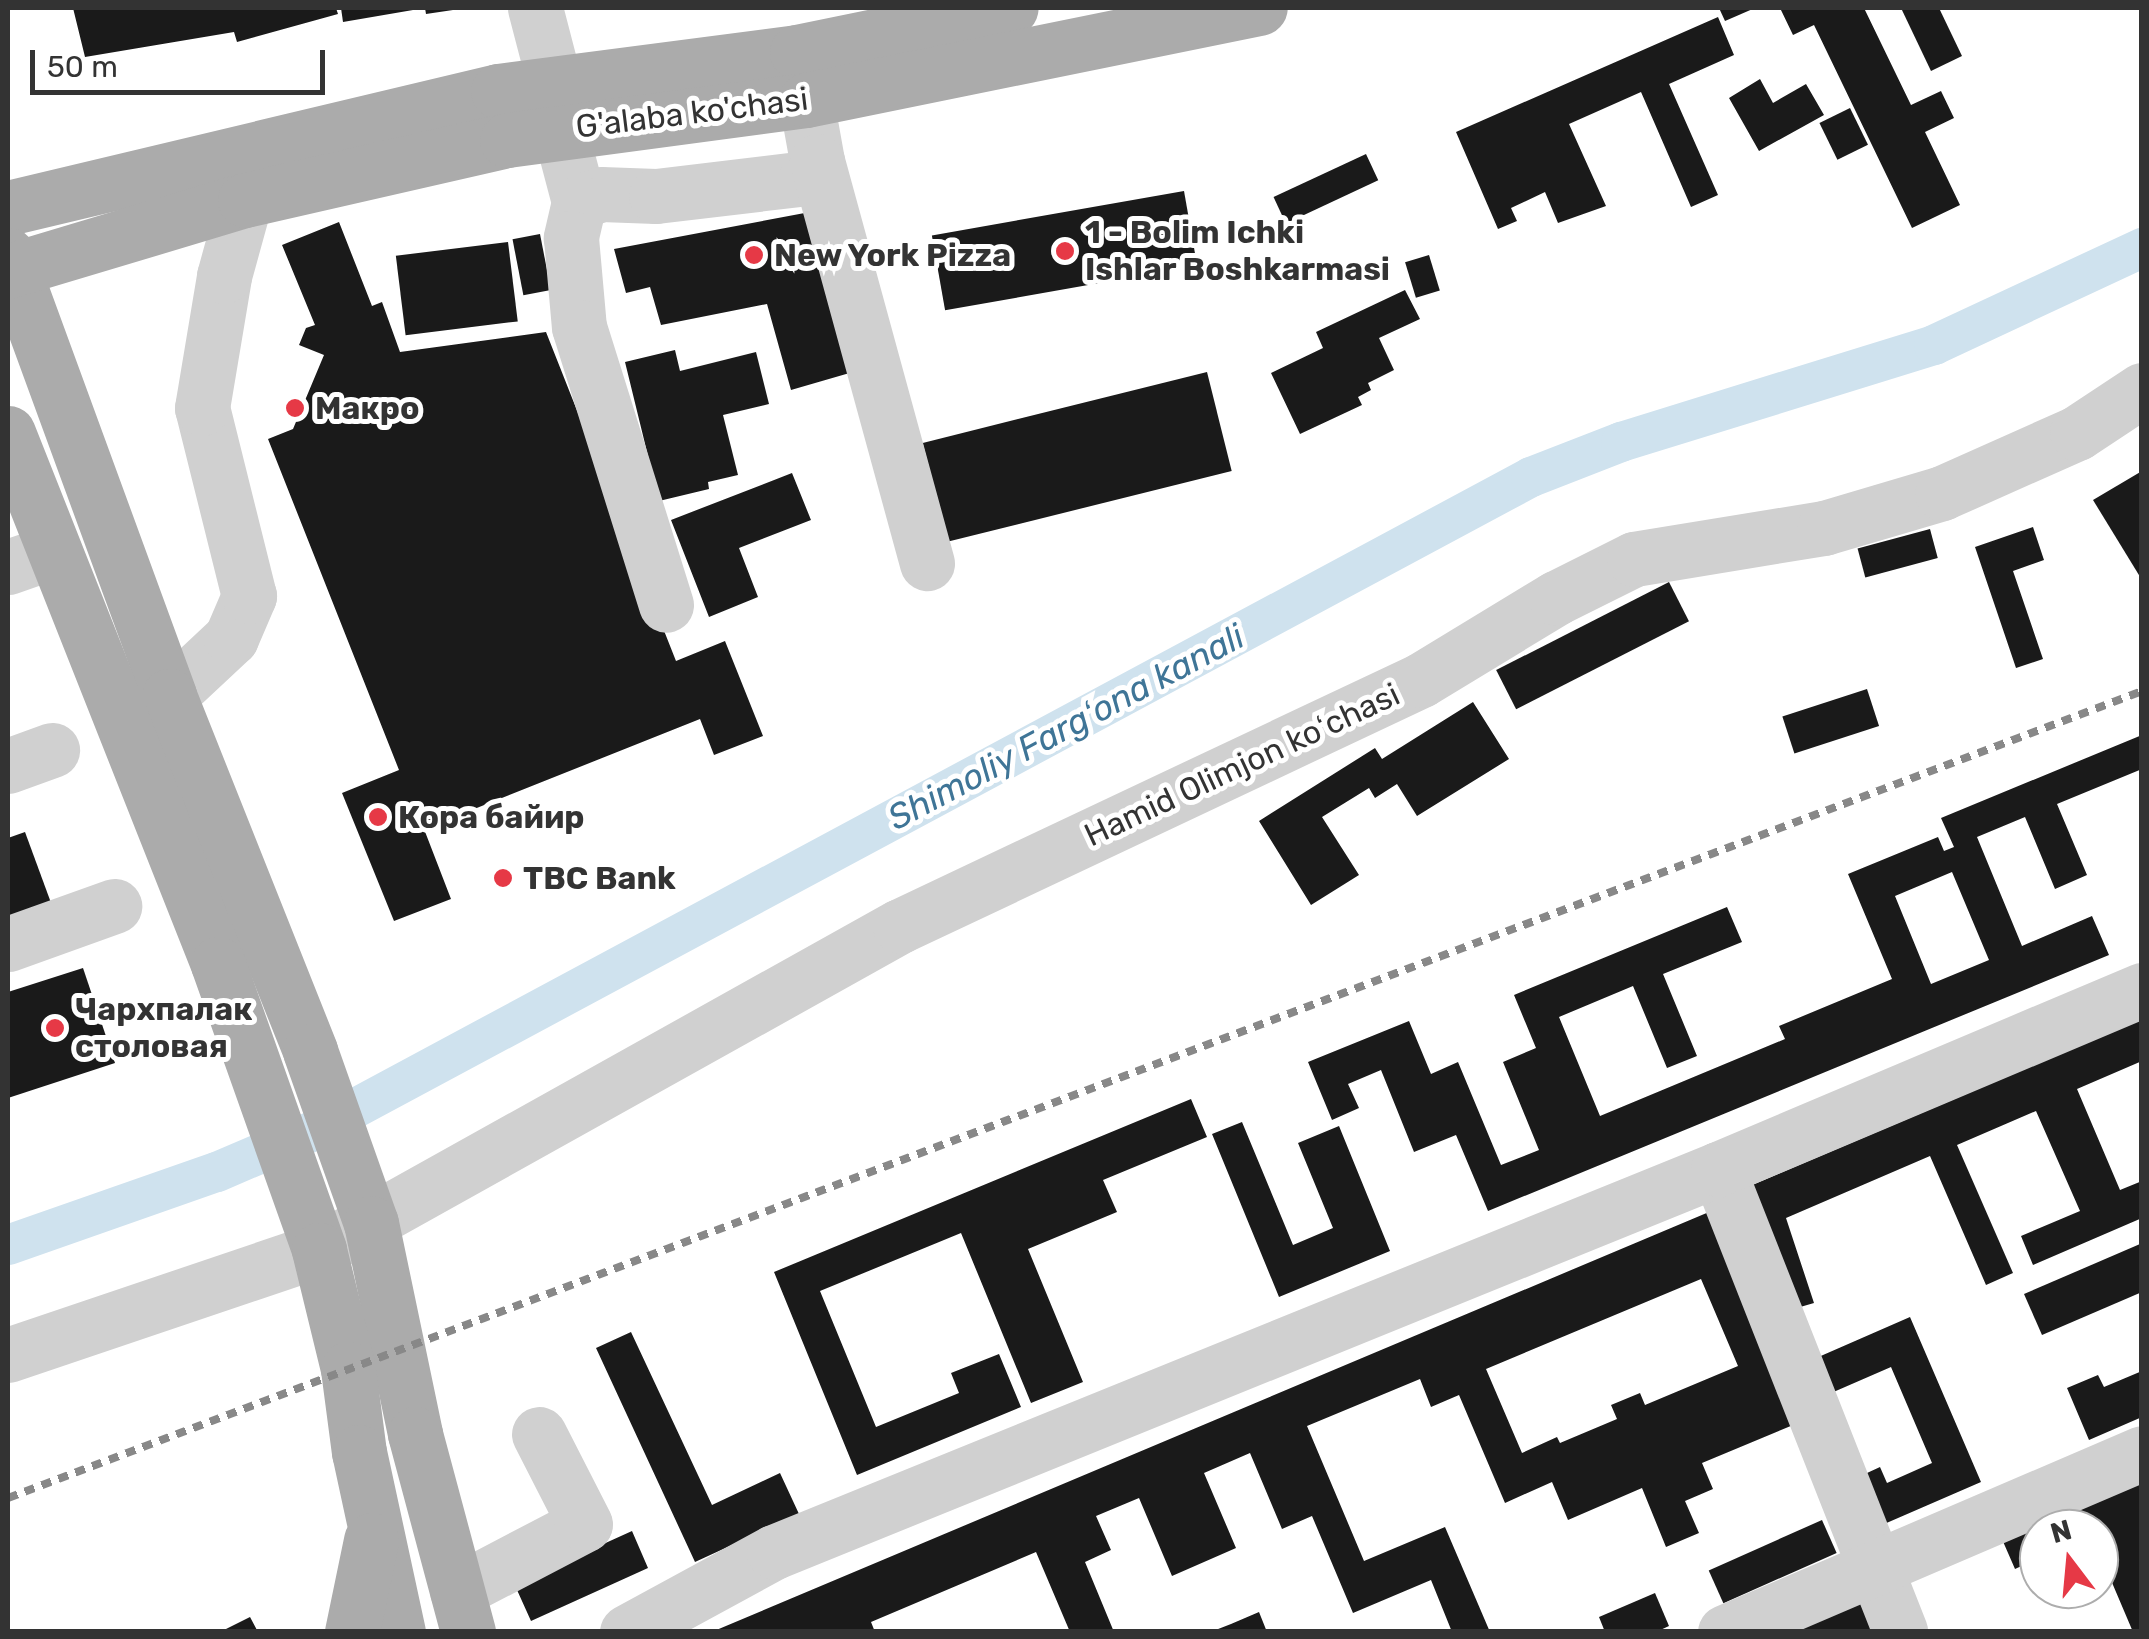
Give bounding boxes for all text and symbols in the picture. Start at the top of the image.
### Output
scale bar [35,30,330,92]
text: 50 m [47,49,118,85]
street label: G'alaba ko'chasi [574,80,810,146]
place label: 1 - Bolim Ichki Ishlar Boshkarmasi [1085,214,1391,289]
place label: New York Pizza [774,236,1013,274]
marker: 1 - Bolim Ichki Ishlar Boshkarmasi [1054,240,1076,262]
marker: New York Pizza [743,244,765,266]
place label: Макро [315,389,420,427]
marker: Макро [284,397,306,419]
water label: Shimoliy Fargʻona kanali [880,615,1252,839]
street label: Hamid Olimjon koʻchasi [1078,675,1406,855]
place label: Кора байир [398,798,585,836]
marker: Кора байир [367,806,389,828]
place label: TBC Bank [523,859,676,897]
marker: TBC Bank [492,867,514,889]
place label: Чархпалак столовая [75,991,253,1066]
marker: Чархпалак столовая [44,1017,66,1039]
north arrow [2019,1509,2119,1609]
text: N [2047,1513,2075,1550]

